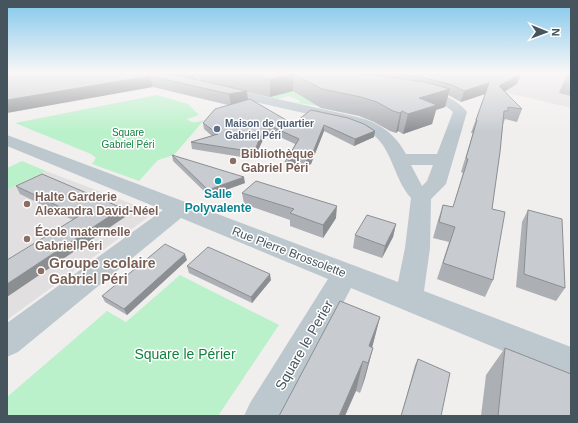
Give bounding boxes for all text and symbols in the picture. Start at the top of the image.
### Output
north arrow [526,12,566,52]
text: N [550,28,562,36]
place label: Maison de quartier Gabriel Péri [225,118,314,141]
marker: Maison de quartier Gabriel Péri [212,124,222,134]
park label: Square Gabriel Péri [102,127,154,150]
place label: Bibliothèque Gabriel Péri [241,147,314,175]
marker: Bibliothèque Gabriel Péri [228,156,238,166]
marker: Salle Polyvalente [213,176,223,186]
place label: Salle Polyvalente [185,187,252,215]
place label: Halte Garderie Alexandra David-Néel [35,190,158,218]
marker: Halte Garderie Alexandra David-Néel [22,199,32,209]
place label: École maternelle Gabriel Péri [35,224,131,253]
street label: Rue Pierre Brossolette [230,224,348,280]
marker: École maternelle Gabriel Péri [22,234,32,244]
place label: Groupe scolaire Gabriel Péri [49,255,156,287]
marker: Groupe scolaire Gabriel Péri [36,266,46,276]
street label: Square le Perier [272,297,336,393]
park label: Square le Périer [134,346,236,362]

